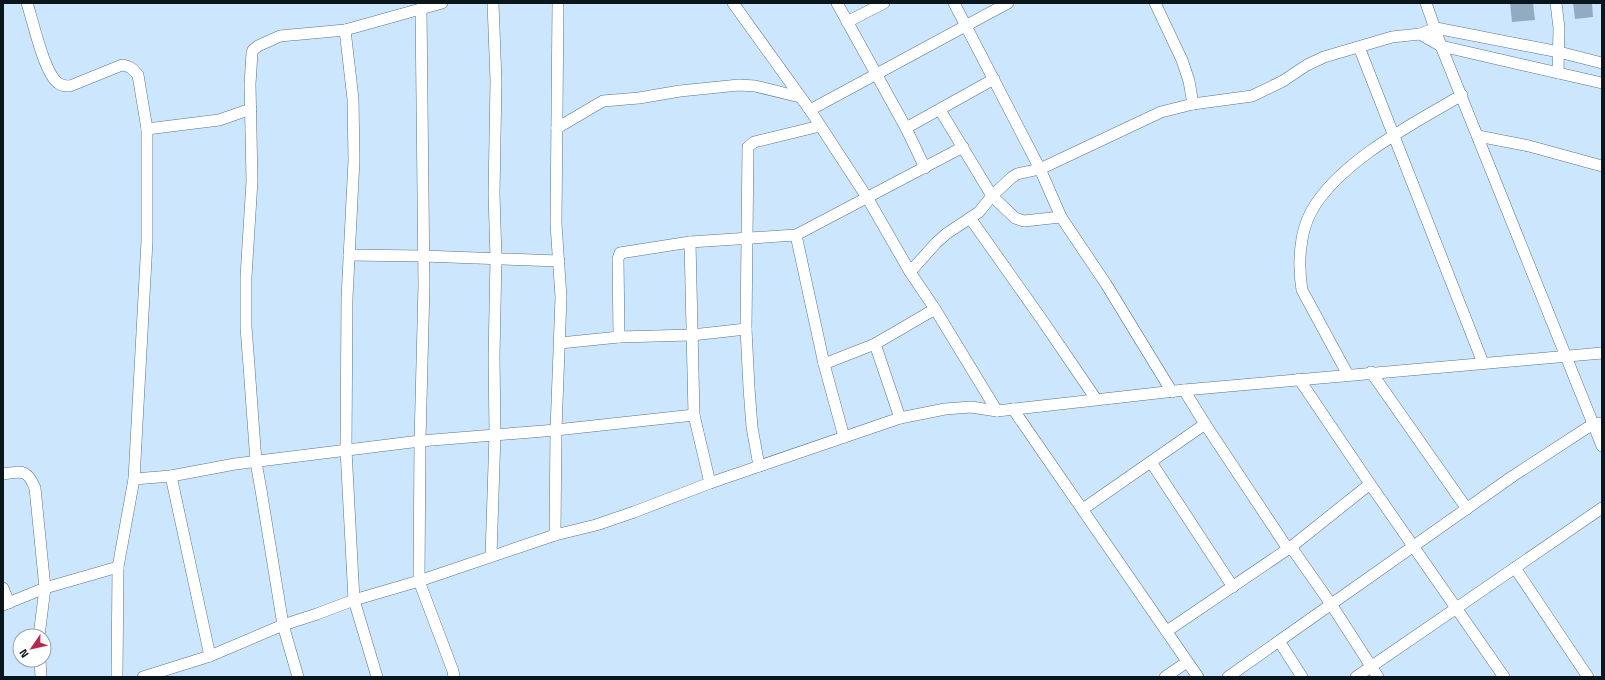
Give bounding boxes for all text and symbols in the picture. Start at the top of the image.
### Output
north arrow [12,628,52,668]
text: N [15,646,32,661]

